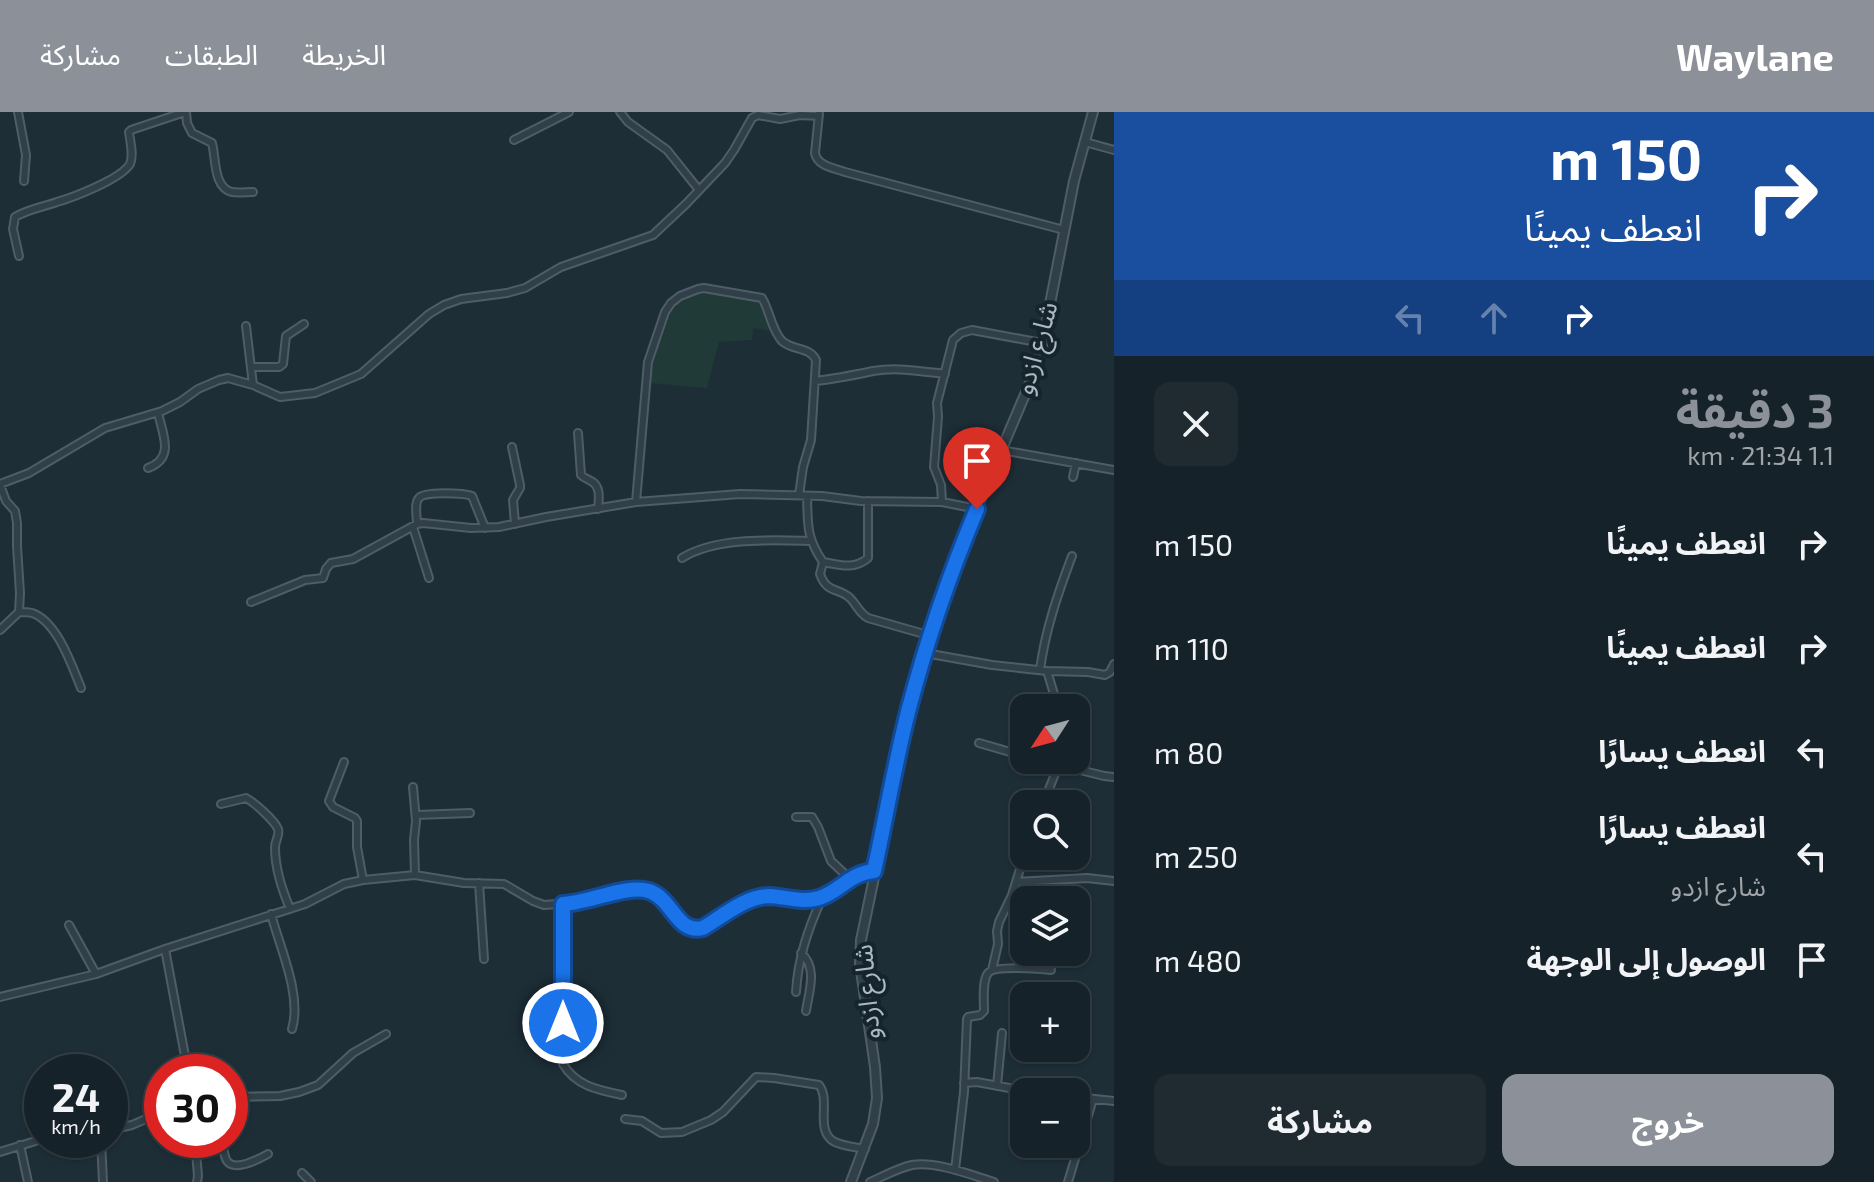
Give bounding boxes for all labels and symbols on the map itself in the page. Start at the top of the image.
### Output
street label: شارع ازدو [1007,297,1067,399]
pin [943,427,1011,509]
north arrow [1010,694,1090,774]
street label: شارع ازدو [846,943,890,1041]
position arrow [521,981,605,1065]
speed limit sign: 30 [144,1054,248,1158]

